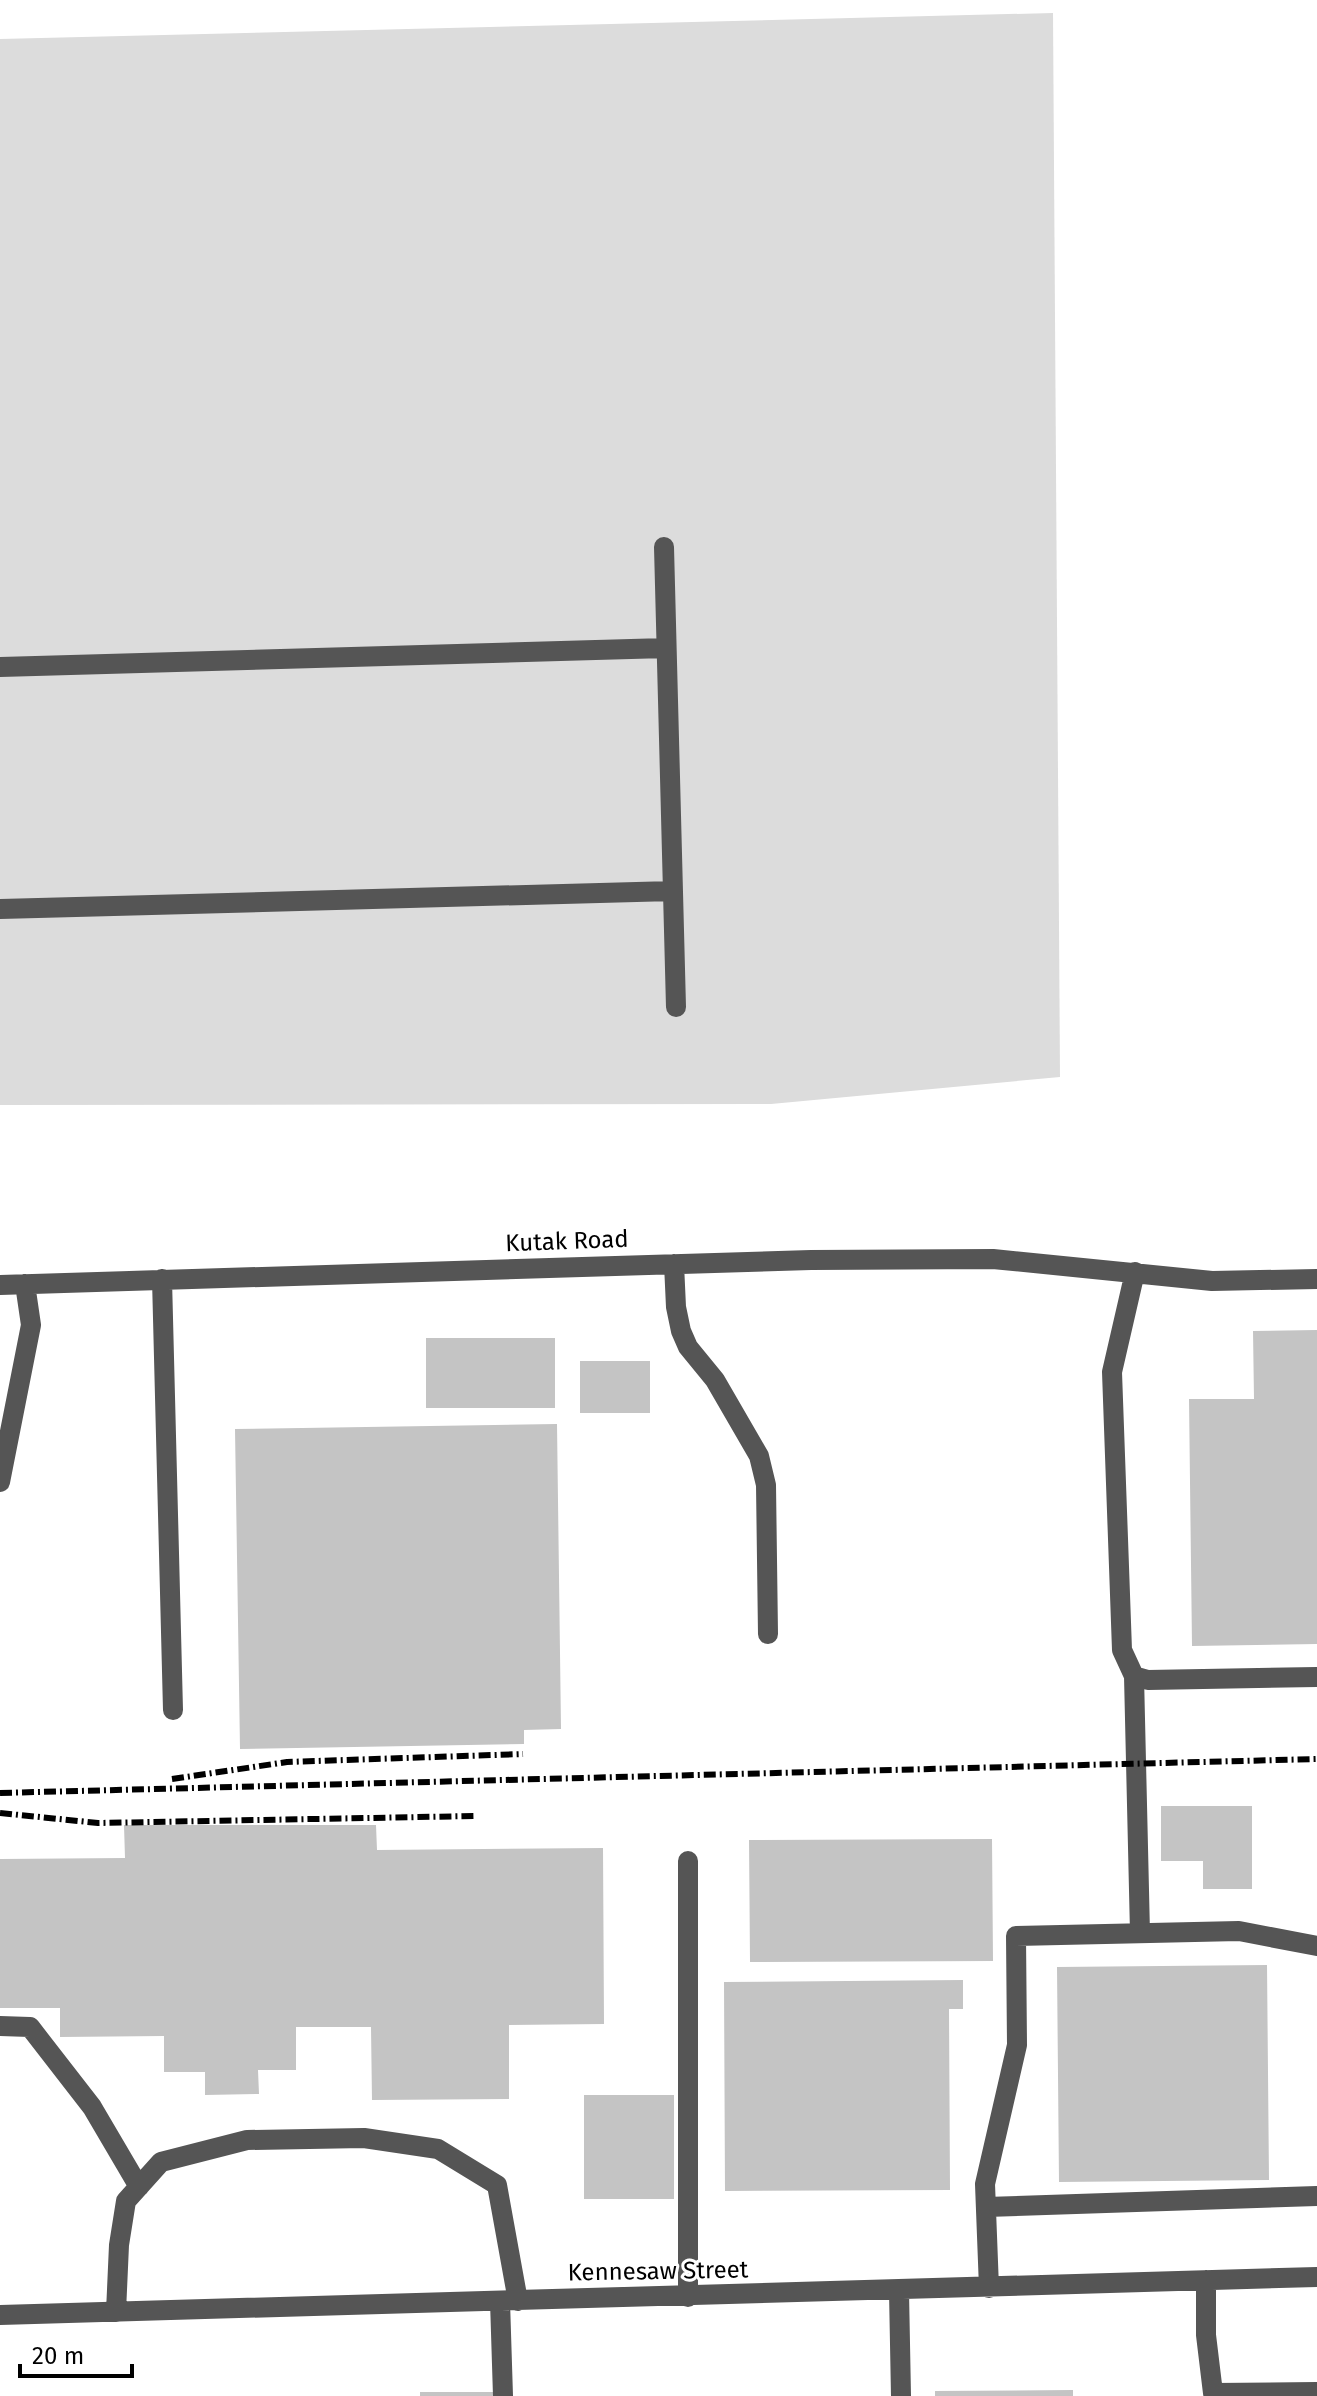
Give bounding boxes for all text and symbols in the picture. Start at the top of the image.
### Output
street label: Kutak Road [505,1225,629,1257]
street label: Kennesaw Street [567,2255,749,2287]
scale bar [20,2328,132,2378]
text: 20 m [32,2342,84,2370]

